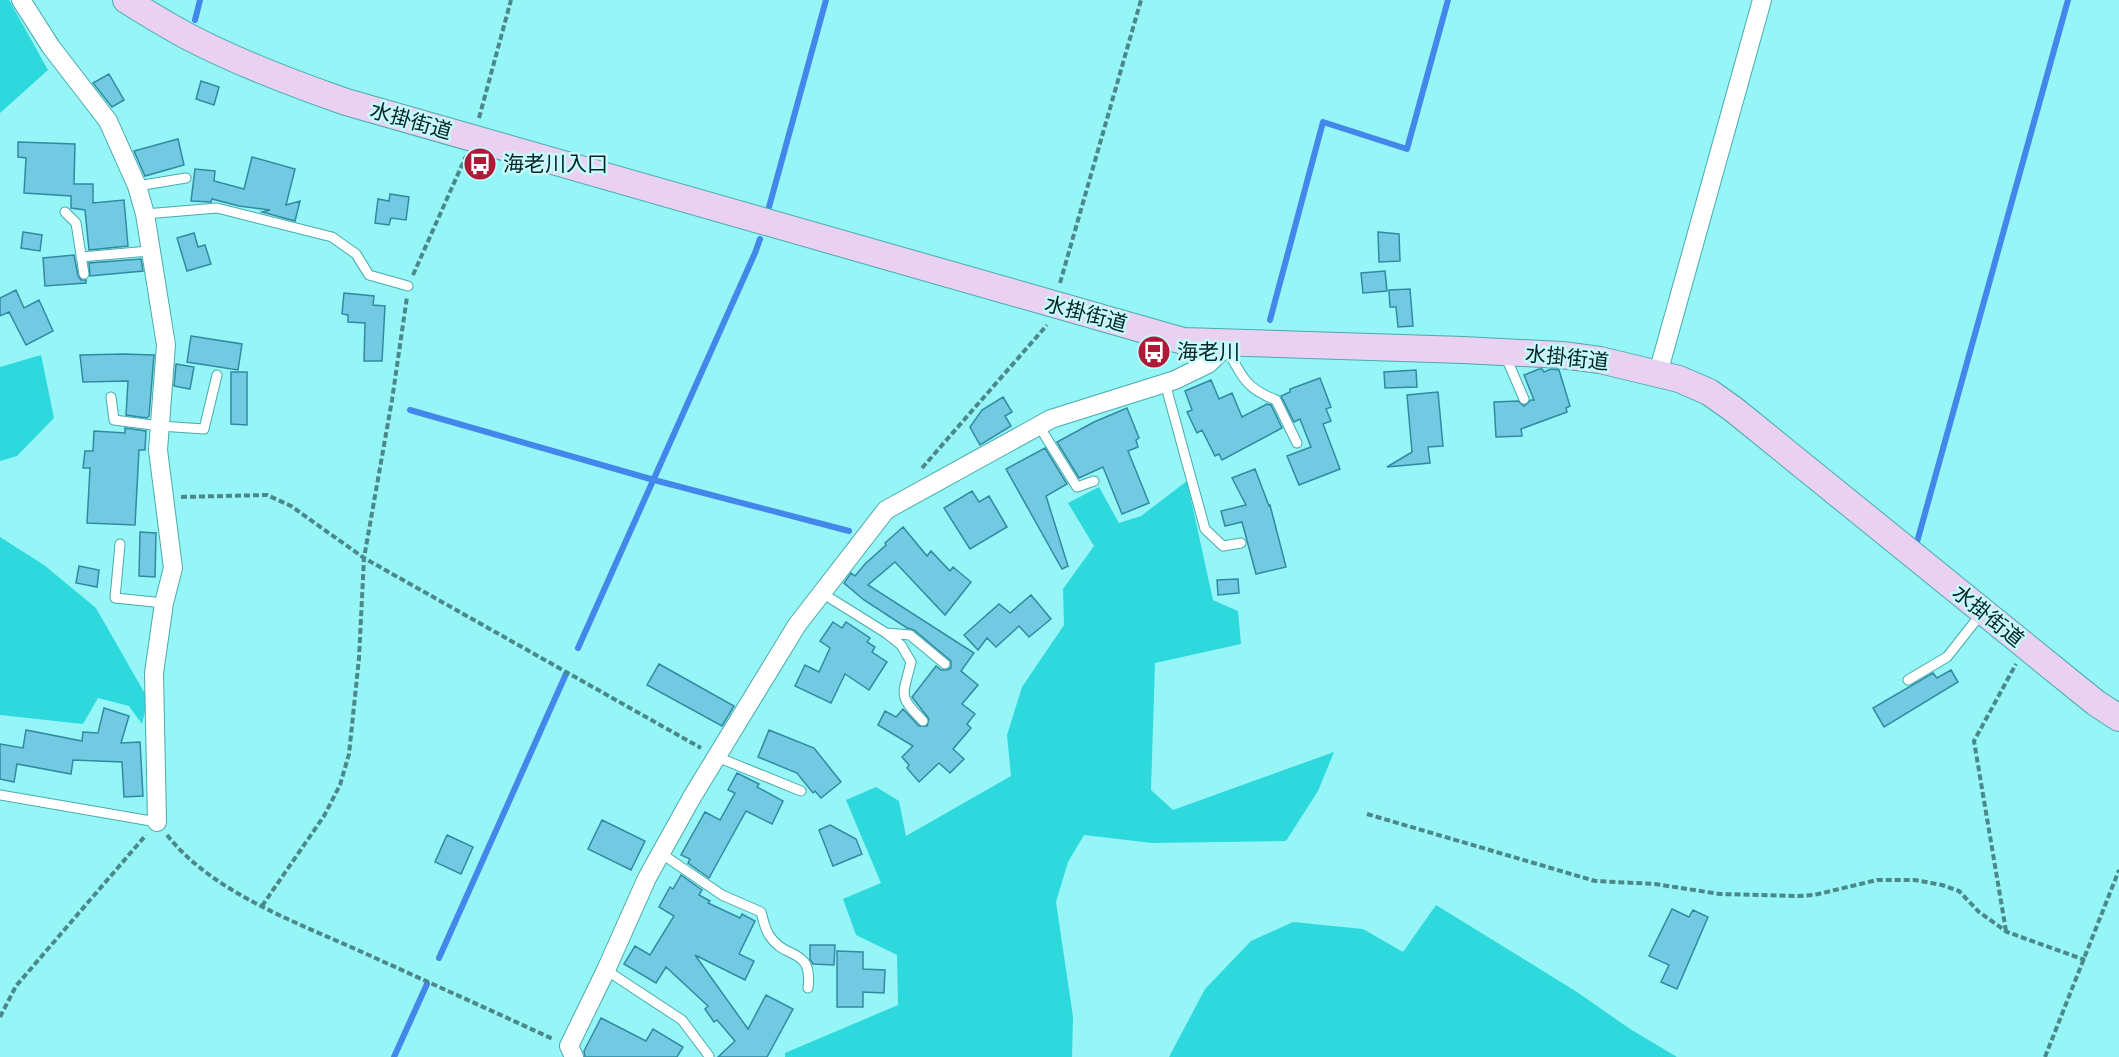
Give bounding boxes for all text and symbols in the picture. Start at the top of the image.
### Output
street label: 水掛街道 [368,99,454,143]
bus stop icon: 海老川入口 [462,146,498,182]
place label: 海老川入口 [503,153,608,175]
street label: 水掛街道 [1043,293,1129,335]
bus stop icon: 海老川 [1136,334,1172,370]
place label: 海老川 [1177,341,1240,363]
street label: 水掛街道 [1524,343,1610,373]
street label: 水掛街道 [1948,581,2028,651]

